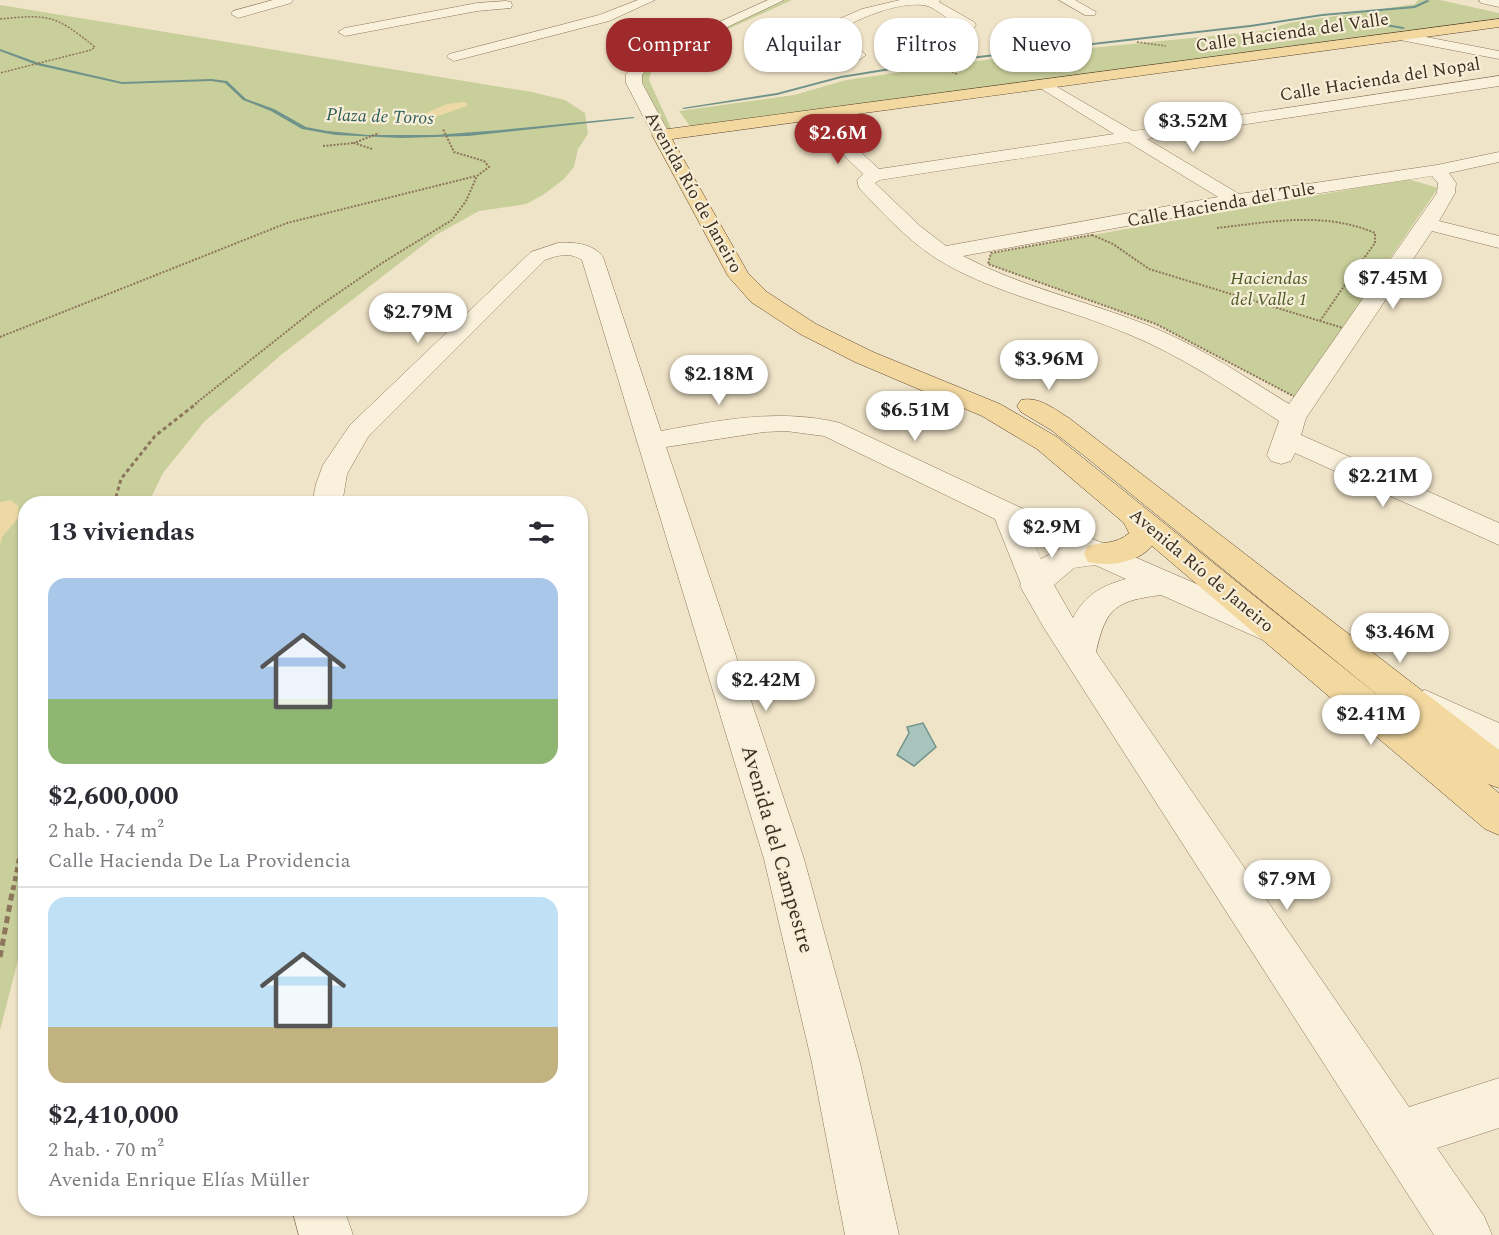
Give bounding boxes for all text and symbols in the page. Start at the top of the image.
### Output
street label: Calle Hacienda del Valle [1194,6,1390,59]
chip: Comprar [606,18,732,72]
chip: Alquilar [744,18,862,72]
chip: Filtros [874,18,978,72]
chip: Nuevo [990,18,1092,72]
street label: Calle Hacienda del Nopal [1278,50,1482,109]
water label: Plaza de Toros [326,101,435,132]
pin: $3.52M [1144,102,1242,153]
street label: Avenida Río de Janeiro [638,106,749,278]
text: $3.52M [1158,106,1228,136]
pin: $2.6M [796,114,880,165]
text: $2.6M [809,118,867,148]
street label: Calle Hacienda del Tule [1125,175,1317,234]
pin: $7.45M [1344,259,1442,310]
text: $7.45M [1358,263,1428,293]
park label: Haciendas del Valle 1 [1230,265,1308,313]
pin: $2.79M [369,293,467,344]
text: $2.79M [383,297,453,327]
pin: $3.96M [1000,340,1098,391]
text: $3.96M [1014,344,1084,374]
pin: $2.18M [670,355,768,406]
text: $2.18M [684,359,754,389]
pin: $6.51M [866,391,964,442]
text: $6.51M [880,395,950,425]
pin: $2.21M [1334,457,1432,508]
text: $2.21M [1348,461,1418,491]
street label: Avenida Río de Janeiro [1123,502,1280,639]
pin: $2.9M [1010,508,1094,559]
text: 13 viviendas [48,512,195,552]
text: $2.9M [1023,512,1081,542]
icon: filters [525,516,558,549]
pin: $3.46M [1351,613,1449,664]
icon: home [249,617,357,725]
text: $3.46M [1365,617,1435,647]
pin: $2.42M [717,661,815,712]
text: $2.42M [731,665,801,695]
pin: $2.41M [1322,695,1420,746]
text: $2.41M [1336,699,1406,729]
street label: Avenida del Campestre [732,741,822,957]
text: $2,600,000 [48,776,179,816]
text: 2 hab. · 74 m² [48,816,164,846]
text: Calle Hacienda De La Providencia [48,846,351,876]
pin: $7.9M [1245,860,1329,911]
text: $7.9M [1258,864,1316,894]
icon: home [249,936,357,1044]
text: $2,410,000 [48,1095,179,1135]
text: 2 hab. · 70 m² [48,1135,164,1165]
text: Avenida Enrique Elías Müller [48,1165,310,1195]

